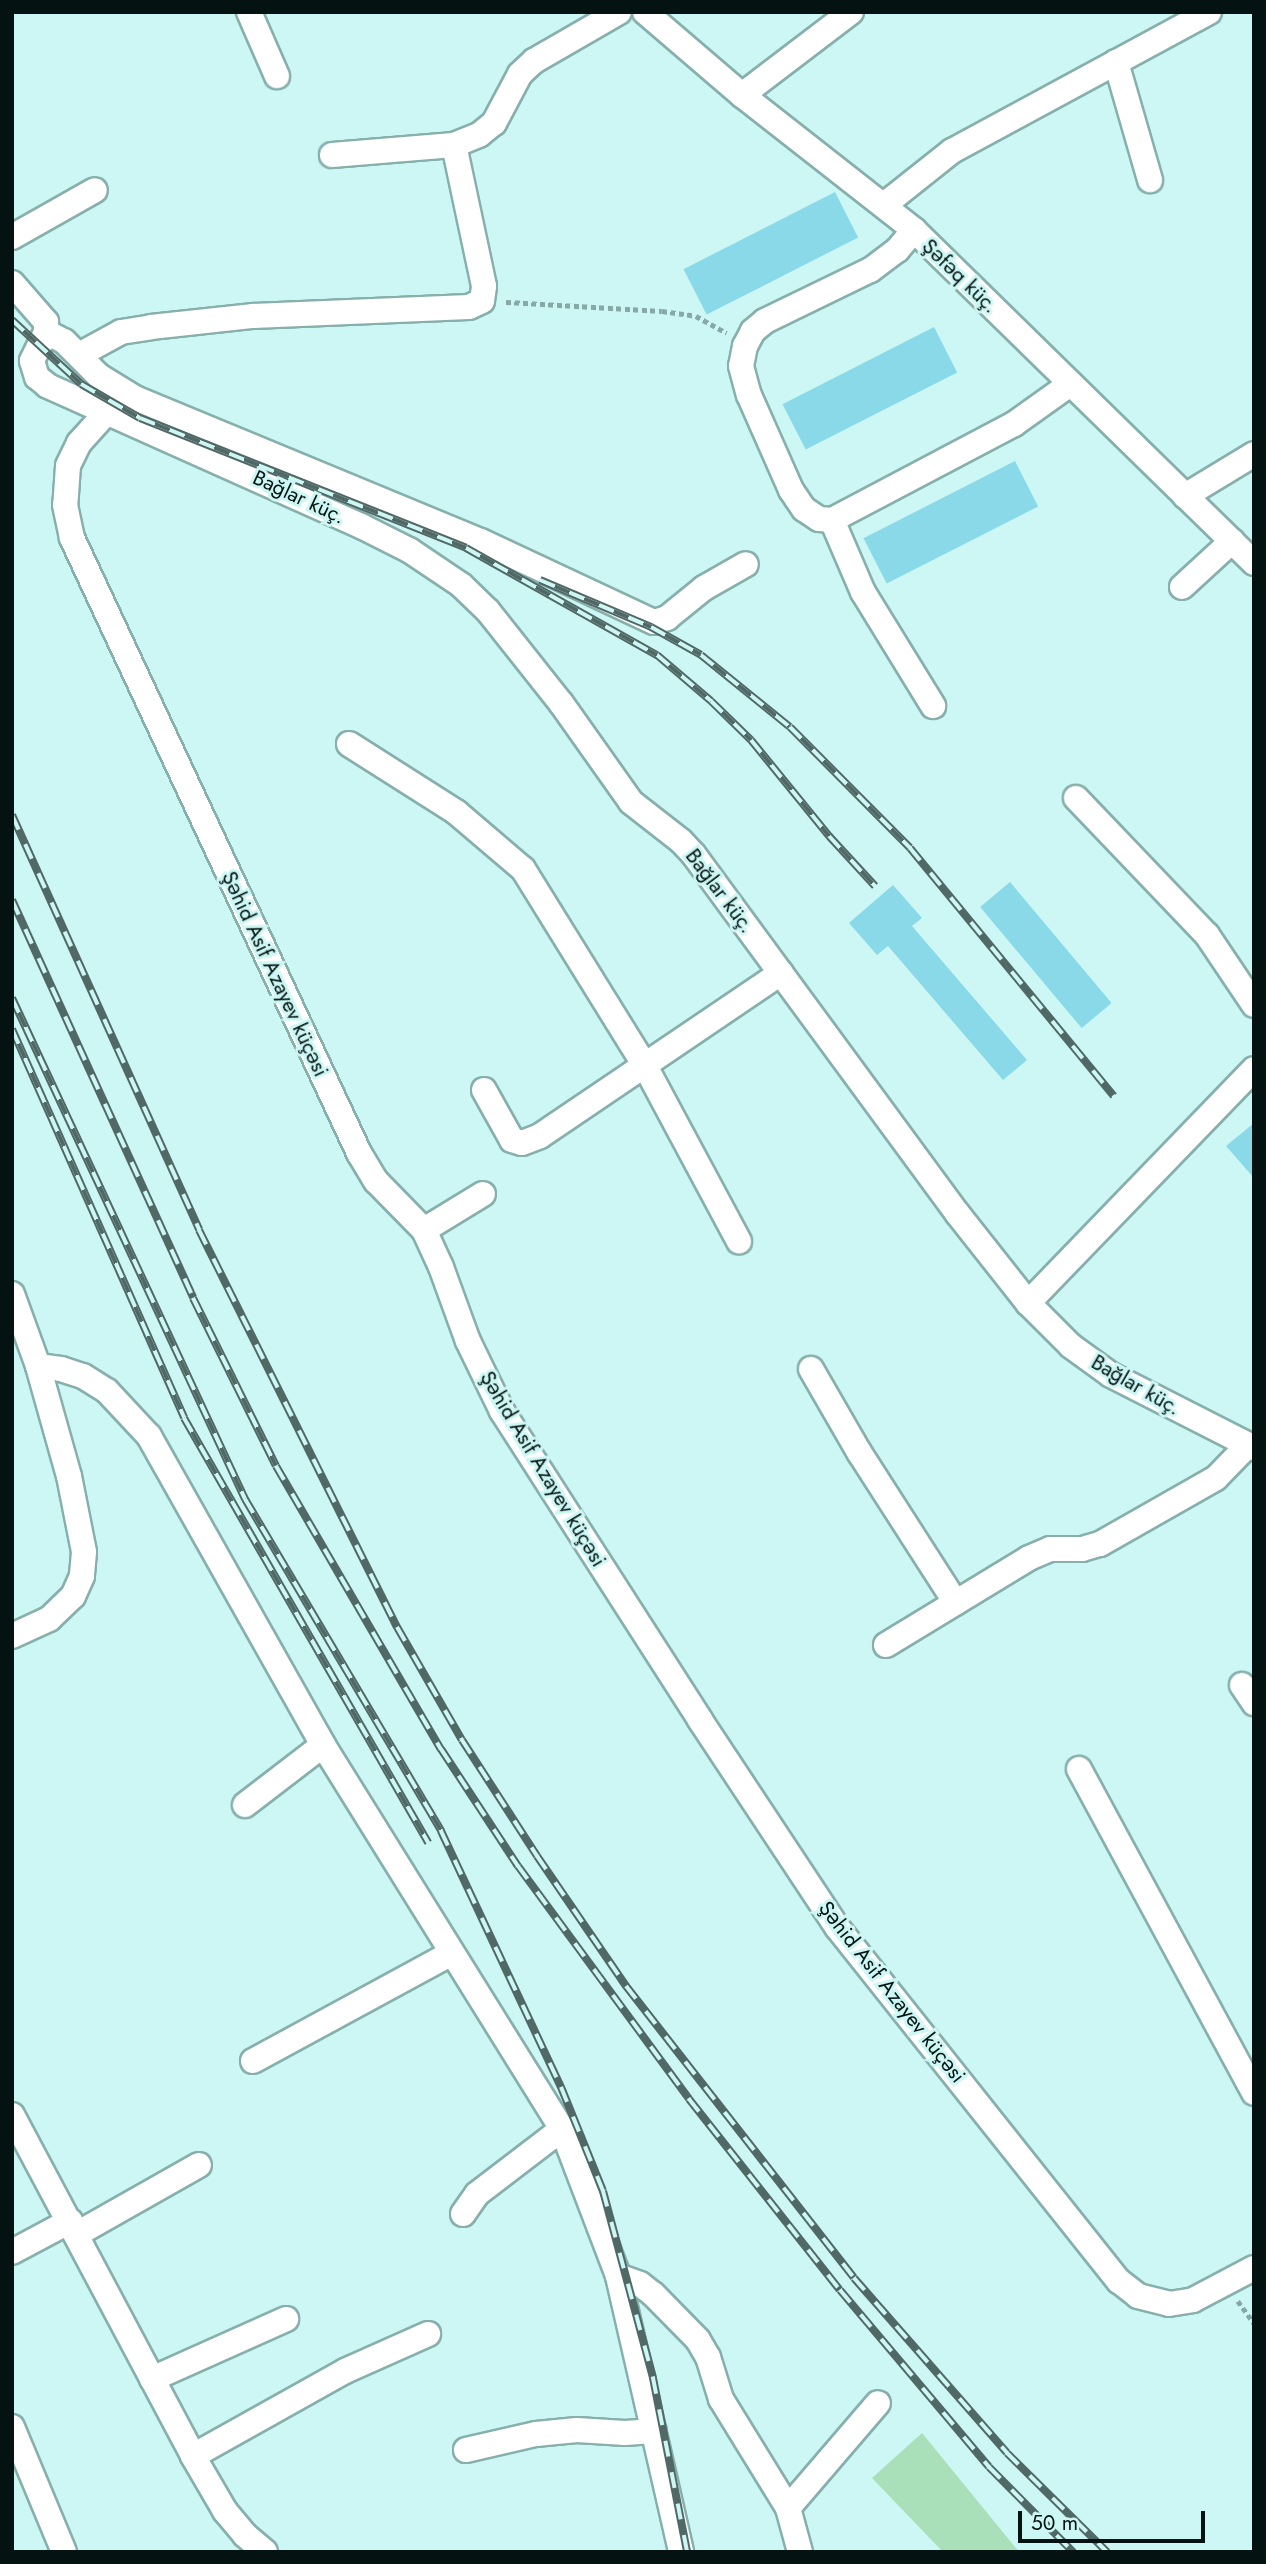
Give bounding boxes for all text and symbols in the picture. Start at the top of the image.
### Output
street label: Şəfəq küç. [917,234,1003,318]
street label: Bağlar küç. [249,465,349,529]
street label: Bağlar küç. [680,844,760,938]
street label: Şəhid Asif Azayev küçəsi [216,867,334,1081]
street label: Bağlar küç. [1087,1349,1185,1421]
street label: Şəhid Asif Azayev küçəsi [475,1367,611,1571]
street label: Şəhid Asif Azayev küçəsi [813,1896,971,2088]
scale bar [1021,2498,1208,2542]
text: 50 m [1031,2508,1078,2538]

